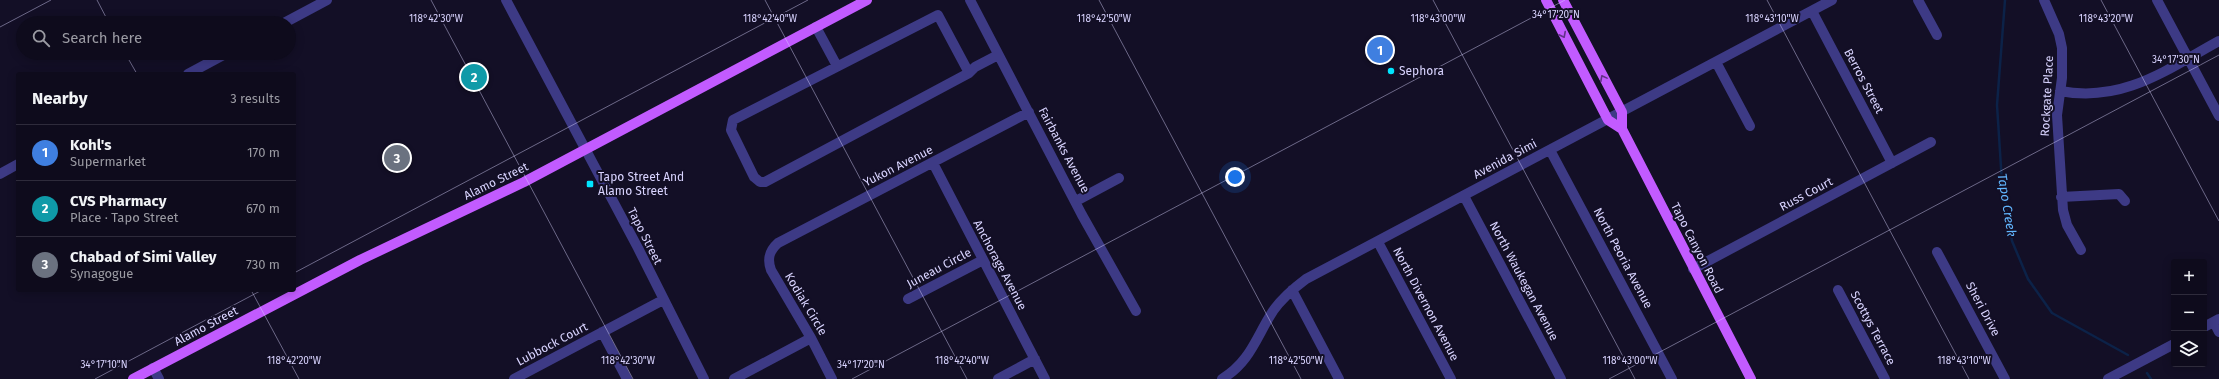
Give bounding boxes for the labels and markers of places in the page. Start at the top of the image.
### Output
pin: 1 [1367,35,1393,65]
pin: 2 [461,62,487,92]
place label: Sephora [1399,64,1444,78]
marker: Sephora [1386,66,1396,76]
pin: 3 [384,143,410,173]
place label: Tapo Street And Alamo Street [598,170,684,198]
marker: Tapo Street And Alamo Street [585,179,595,189]

